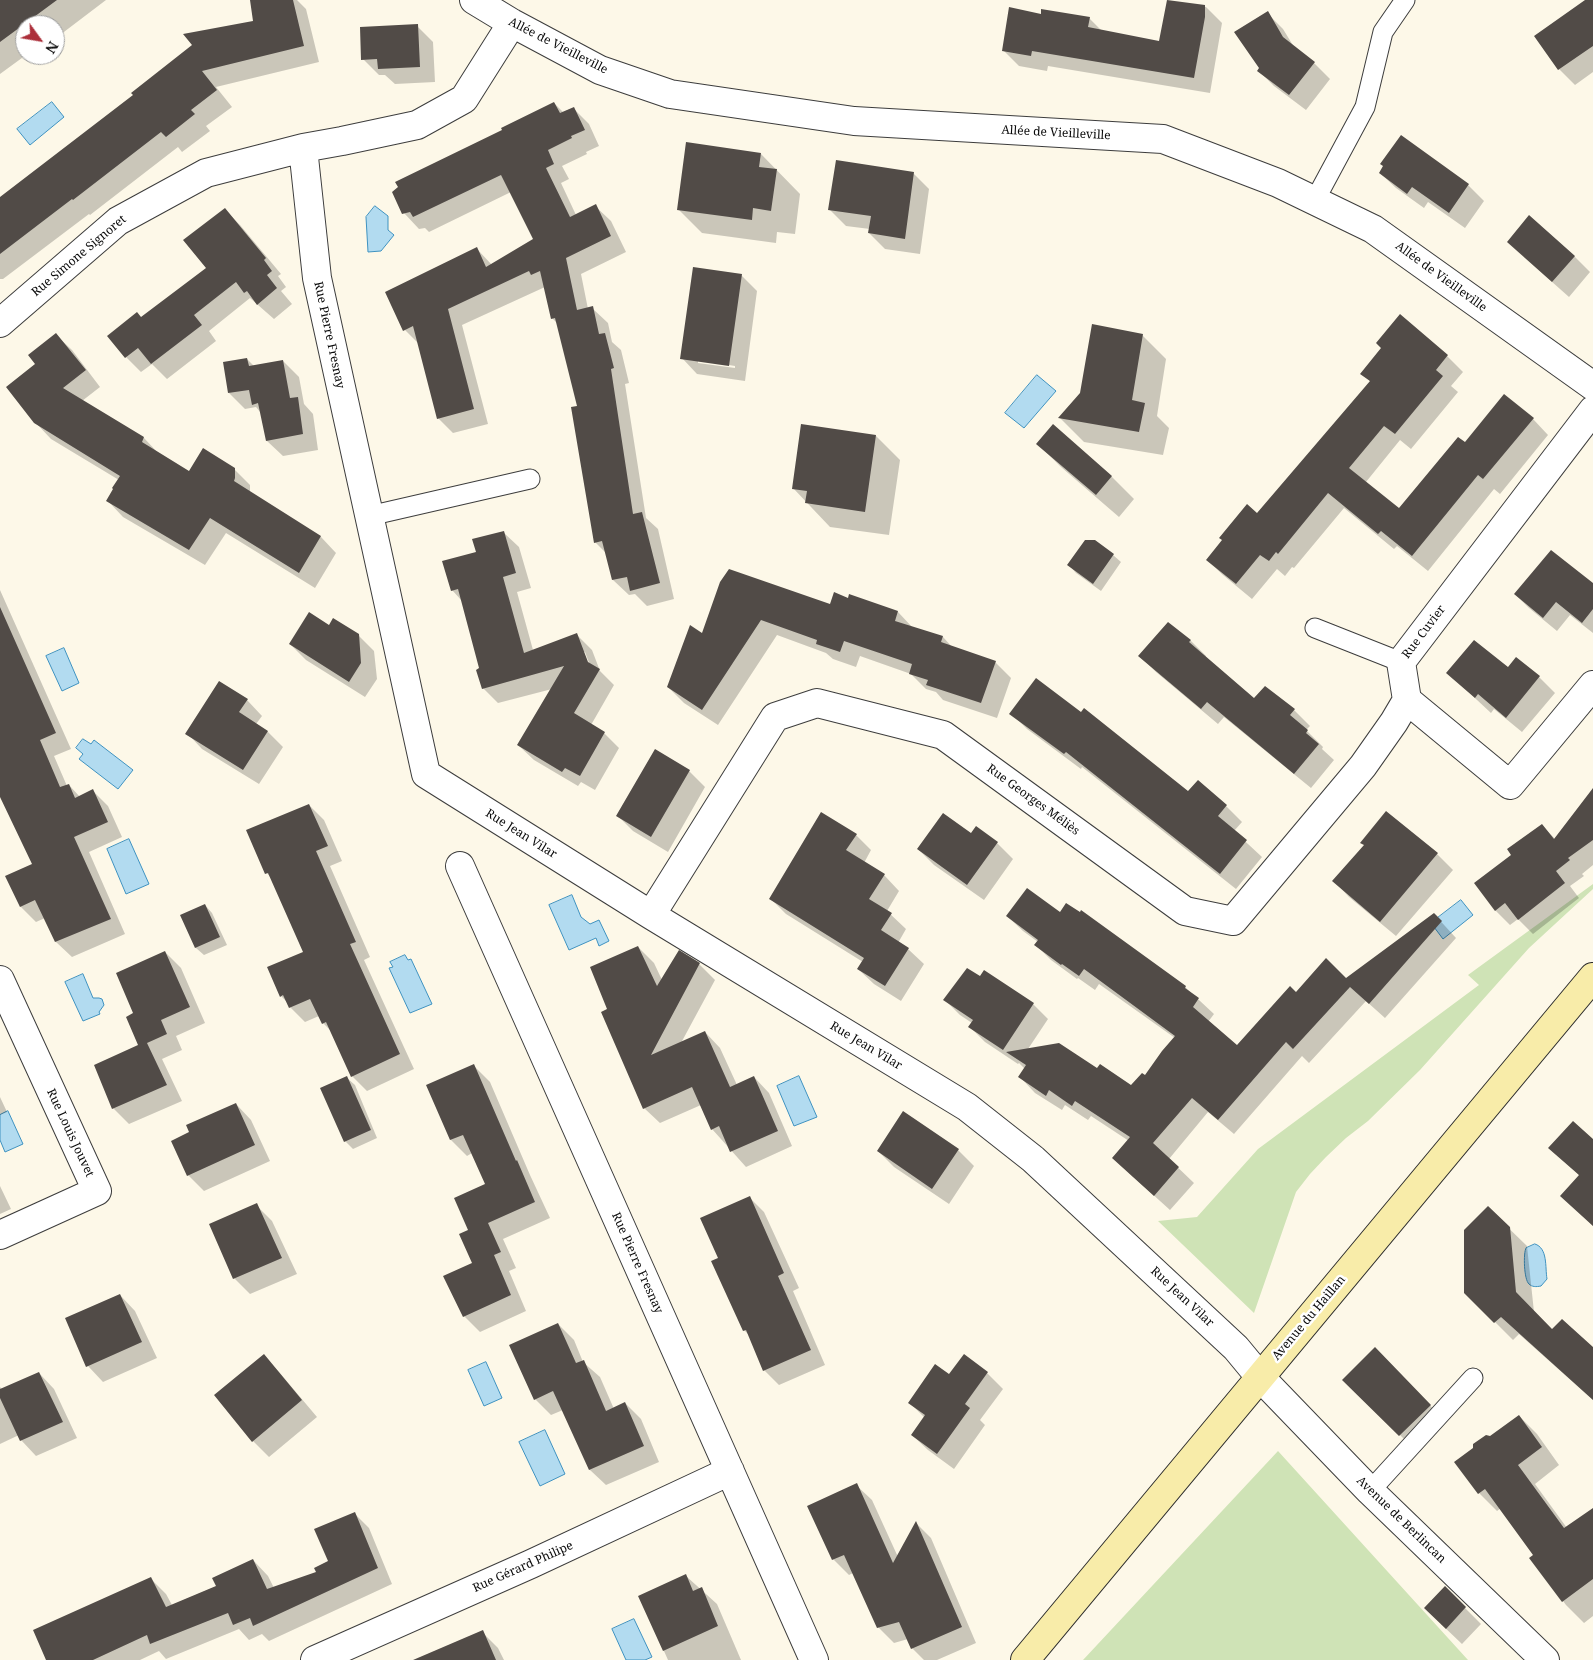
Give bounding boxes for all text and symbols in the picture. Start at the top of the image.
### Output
north arrow [15,15,65,65]
street label: Allée de Vieilleville [506,15,610,77]
text: N [41,38,63,57]
street label: Allée de Vieilleville [1001,123,1111,143]
street label: Rue Simone Signoret [29,212,129,300]
street label: Allée de Vieilleville [1392,239,1490,315]
street label: Rue Pierre Fresnay [311,280,347,390]
street label: Rue Cuvier [1399,603,1449,661]
street label: Rue Georges Méliès [984,762,1082,838]
street label: Rue Jean Vilar [483,806,559,862]
street label: Rue Jean Vilar [827,1019,905,1073]
street label: Rue Louis Jouvet [43,1087,97,1179]
street label: Rue Pierre Fresnay [608,1210,666,1316]
street label: Rue Jean Vilar [1147,1264,1217,1330]
street label: Avenue du Haillan [1269,1273,1349,1363]
street label: Avenue de Berlincan [1353,1474,1449,1566]
street label: Rue Gérard Philipe [471,1538,575,1596]

